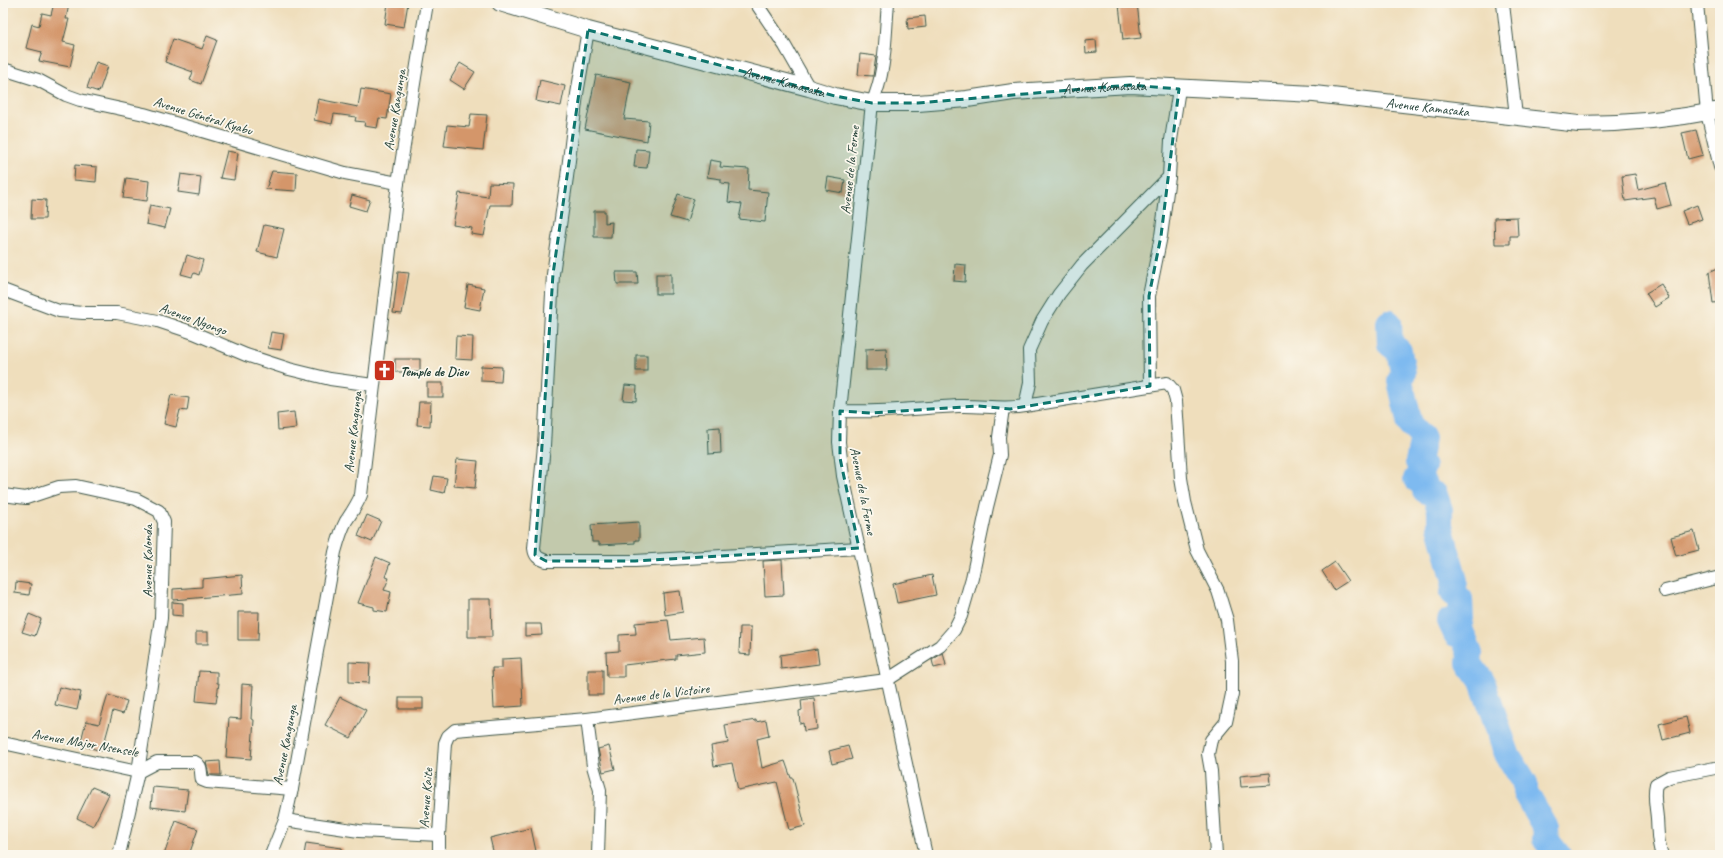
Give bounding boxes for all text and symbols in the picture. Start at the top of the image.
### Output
street label: Avenue Kamasaka [742,63,828,101]
street label: Avenue Kangunga [380,67,410,152]
street label: Avenue Kamasaka [1063,76,1148,97]
street label: Avenue Général Kyabu [151,93,255,139]
street label: Avenue Kamasaka [1385,94,1471,120]
street label: Avenue de la Ferme [837,124,863,215]
street label: Avenue Ngongo [157,299,231,340]
church icon: Temple de Dieu [371,358,397,384]
place label: Temple de Dieu [400,363,470,380]
street label: Avenue Kangunga [340,389,366,473]
street label: Avenue de la Ferme [846,446,880,538]
street label: Avenue Kalonda [139,523,156,597]
street label: Avenue de la Victoire [612,680,711,708]
street label: Avenue Kangunga [269,702,301,787]
street label: Avenue Major Nsensele [30,725,141,761]
street label: Avenue Kaite [415,766,437,828]

